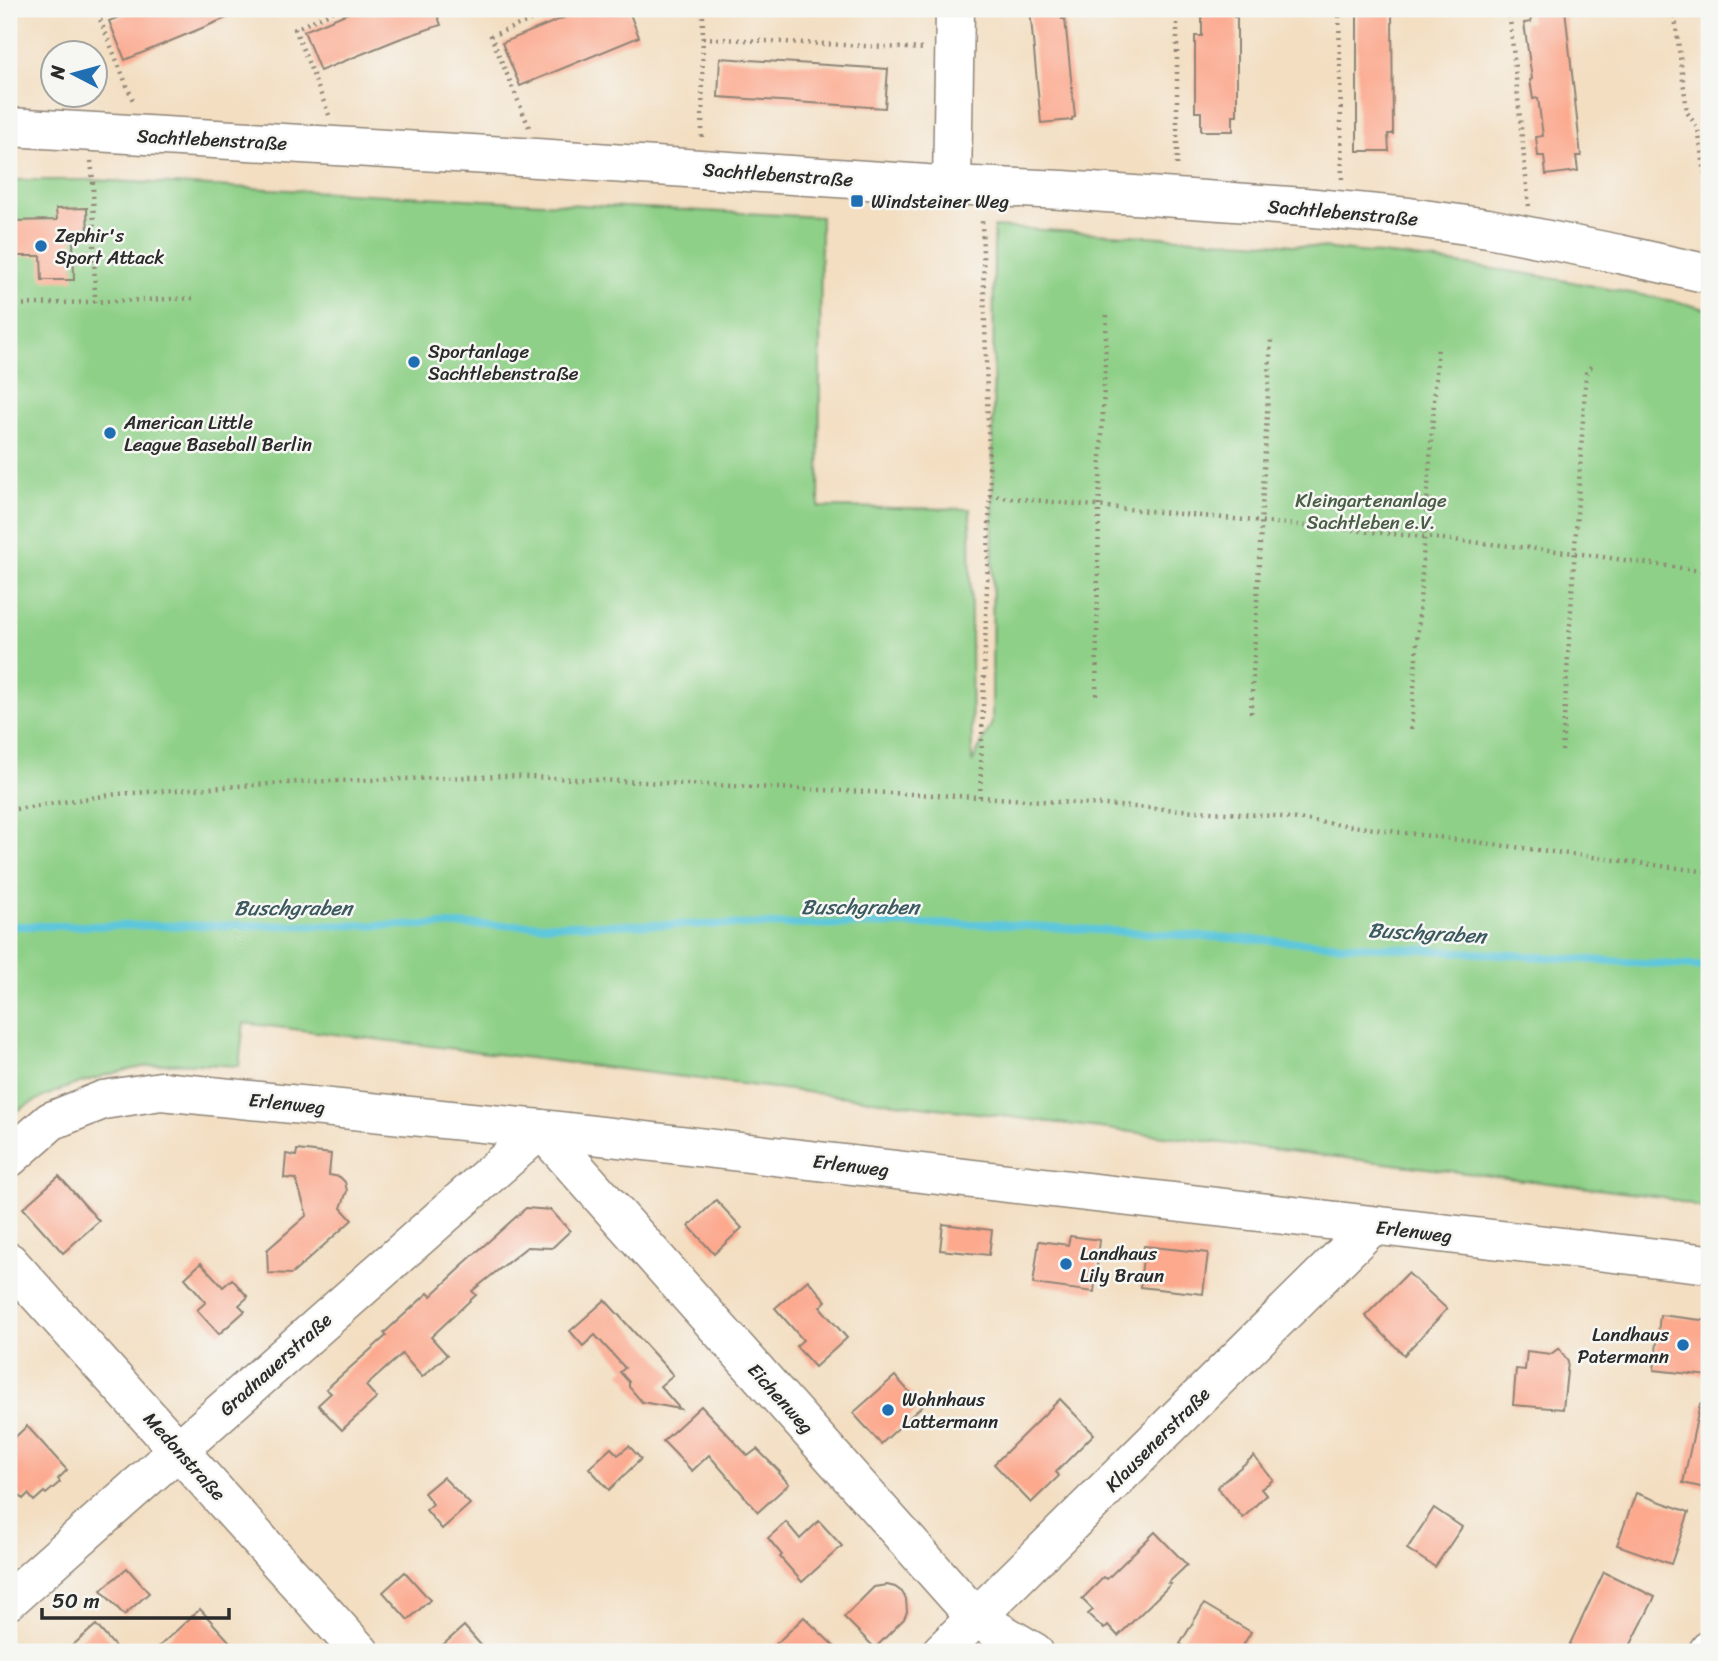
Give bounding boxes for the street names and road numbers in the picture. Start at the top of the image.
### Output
street label: Sachtlebenstraße [136,119,288,160]
street label: Sachtlebenstraße [702,153,854,196]
street label: Sachtlebenstraße [1266,189,1420,236]
street label: Erlenweg [247,1083,327,1124]
street label: Erlenweg [811,1144,891,1187]
street label: Erlenweg [1374,1210,1454,1253]
street label: Gradnauerstraße [211,1304,339,1424]
street label: Eichenweg [739,1355,822,1442]
street label: Klausenerstraße [1097,1379,1218,1500]
street label: Medonstraße [135,1404,234,1509]

